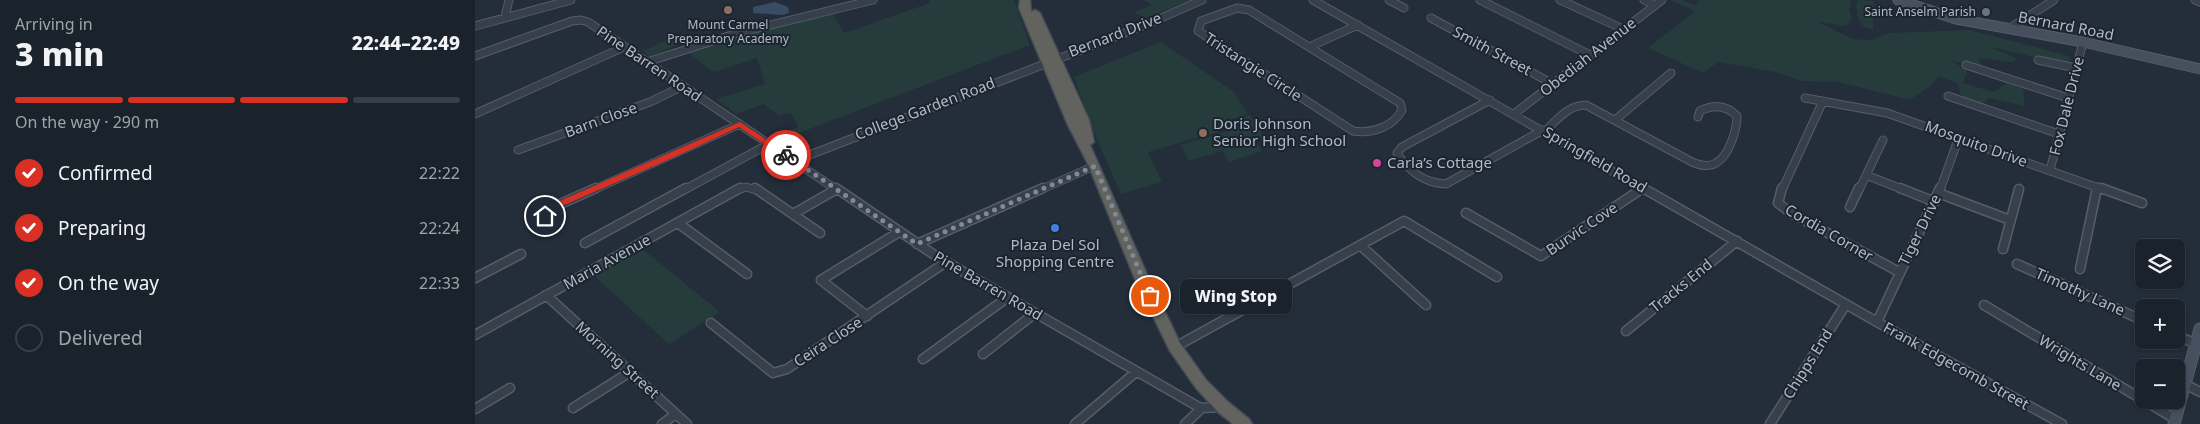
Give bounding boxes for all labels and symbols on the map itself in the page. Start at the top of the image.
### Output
place label: Saint Anselm Parish [1864,3,1976,20]
marker: Mount Carmel Preparatory Academy [722,4,734,16]
marker: Saint Anselm Parish [1980,6,1992,18]
street label: Bernard Road [2017,6,2116,44]
street label: Bernard Drive [1065,7,1164,61]
street label: Obediah Avenue [1535,12,1640,100]
place label: Mount Carmel Preparatory Academy [667,16,790,47]
street label: Pine Barren Road [593,21,706,106]
street label: Smith Street [1450,21,1536,80]
street label: Tristangie Circle [1201,27,1306,105]
street label: Fox Dale Drive [2044,54,2088,157]
street label: College Garden Road [852,72,998,144]
street label: Barn Close [562,97,640,141]
place label: Doris Johnson Senior High School [1213,113,1346,150]
street label: Mosquito Drive [1922,115,2030,171]
street label: Springfield Road [1540,121,1651,197]
marker: Doris Johnson Senior High School [1197,127,1209,139]
courier [761,130,811,180]
place label: Carla’s Cottage [1387,152,1492,172]
marker: Carla’s Cottage [1371,157,1383,169]
street label: Tiger Drive [1893,191,1945,269]
pin [524,195,566,237]
street label: Burvic Cove [1542,197,1621,259]
street label: Cordia Corner [1782,199,1877,265]
marker: Plaza Del Sol Shopping Centre [1049,222,1061,234]
street label: Maria Avenue [559,229,654,293]
place label: Plaza Del Sol Shopping Centre [996,234,1114,271]
street label: Pine Barren Road [930,246,1047,324]
street label: Tracks End [1645,254,1716,317]
street label: Timothy Lane [2033,263,2128,320]
pin [1129,275,1171,317]
callout: Wing Stop [1180,278,1293,314]
street label: Ceira Close [789,312,866,371]
street label: Morning Street [571,316,664,403]
street label: Frank Edgecomb Street [1880,317,2033,414]
street label: Chipps End [1778,325,1837,402]
street label: Wrights Lane [2036,330,2125,395]

